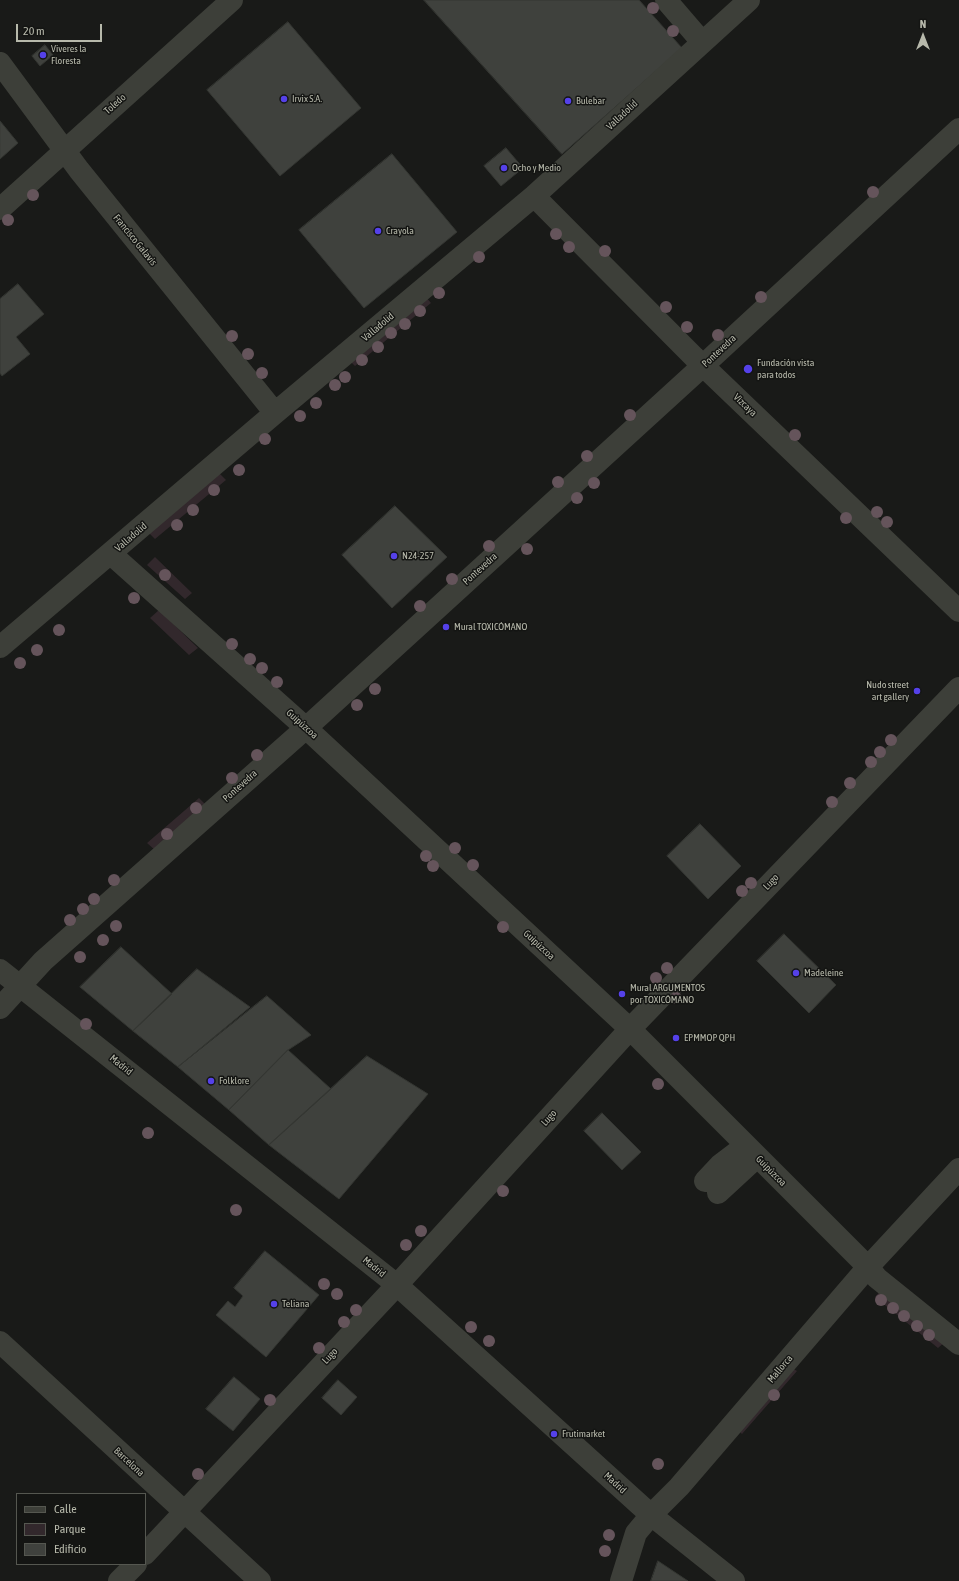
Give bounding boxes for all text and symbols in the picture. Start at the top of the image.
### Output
scale bar [18,16,104,42]
north arrow [903,16,943,56]
text: N [920,18,926,30]
text: 20 m [23,24,45,38]
place label: Viveres la Floresta [51,43,86,66]
marker: Viveres la Floresta [38,50,48,60]
street label: Toledo [102,91,128,117]
place label: Irvix S.A. [292,93,322,105]
marker: Irvix S.A. [279,94,289,104]
place label: Bulebar [576,95,605,107]
marker: Bulebar [563,96,573,106]
street label: Valladolid [604,98,640,132]
place label: Ocho y Medio [512,162,561,174]
marker: Ocho y Medio [499,163,509,173]
street label: Francisco Galavis [111,212,159,268]
place label: Crayola [386,225,414,237]
marker: Crayola [373,226,383,236]
street label: Valladolid [359,310,397,344]
street label: Pontevedra [699,332,739,370]
place label: Fundación vista para todos [757,357,814,380]
marker: Fundación vista para todos [742,363,754,375]
street label: Vizcaya [731,391,759,419]
street label: Valladolid [113,520,149,554]
place label: N24-257 [402,550,434,562]
street label: Pontevedra [460,550,500,588]
marker: N24-257 [389,551,399,561]
place label: Mural TOXICÓMANO [454,621,527,633]
marker: Mural TOXICÓMANO [441,622,451,632]
place label: Nudo street art gallery [866,679,909,702]
marker: Nudo street art gallery [912,686,922,696]
street label: Guipúzcoa [284,707,320,741]
street label: Pontevedra [220,767,260,805]
street label: Lugo [761,872,781,892]
street label: Guipúzcoa [521,927,557,963]
place label: Madeleine [804,967,843,979]
marker: Madeleine [791,968,801,978]
place label: Mural ARGUMENTOS por TOXICÓMANO [630,982,705,1006]
marker: Mural ARGUMENTOS por TOXICÓMANO [617,989,627,999]
place label: EPMMOP QPH [684,1032,735,1044]
marker: EPMMOP QPH [671,1033,681,1043]
street label: Madrid [107,1052,135,1078]
place label: Folklore [219,1075,249,1087]
marker: Folklore [206,1076,216,1086]
street label: Lugo [539,1107,559,1129]
street label: Guipúzcoa [753,1153,789,1189]
street label: Madrid [360,1254,388,1280]
place label: Teliana [282,1298,309,1310]
marker: Teliana [269,1299,279,1309]
street label: Lugo [320,1346,340,1366]
street label: Mallorca [765,1353,795,1385]
place label: Frutimarket [562,1428,605,1440]
marker: Frutimarket [549,1429,559,1439]
street label: Barcelona [111,1445,147,1479]
street label: Madrid [601,1470,629,1496]
legend [16,1493,146,1565]
text: Calle [54,1502,77,1516]
text: Parque [54,1522,86,1536]
text: Edificio [54,1542,86,1556]

